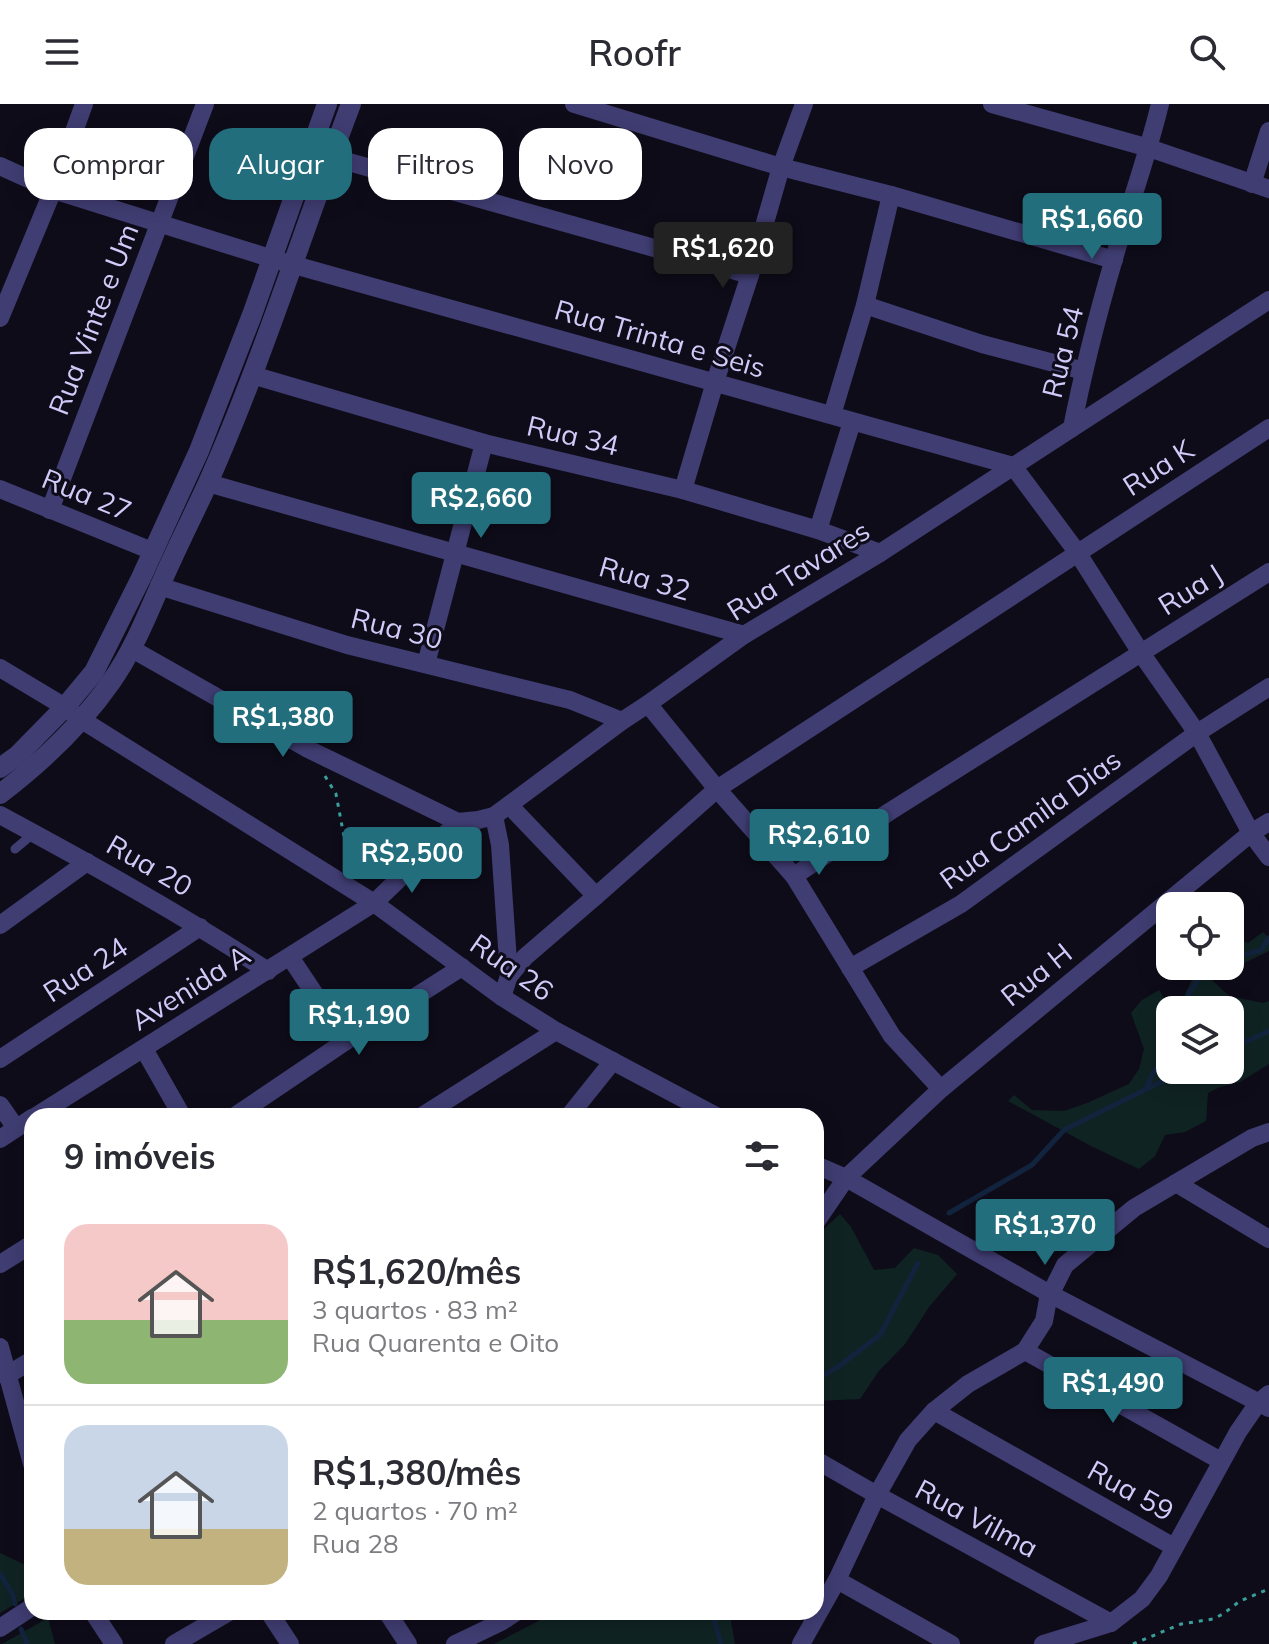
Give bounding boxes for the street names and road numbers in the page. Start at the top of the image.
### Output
street label: Rua Vinte e Um [40,218,146,420]
street label: Rua Trinta e Seis [551,291,769,385]
street label: Rua 54 [1034,302,1090,401]
street label: Rua 34 [524,407,623,463]
street label: Rua K [1116,431,1201,503]
street label: Rua 27 [37,460,137,528]
street label: Rua Tavares [720,512,876,628]
street label: Rua 32 [595,548,695,608]
street label: Rua J [1152,556,1228,622]
street label: Rua 30 [348,600,446,656]
street label: Rua Camila Dias [933,742,1127,896]
street label: Rua 20 [101,827,199,903]
street label: Rua 26 [464,926,560,1008]
street label: Rua 24 [36,929,134,1009]
street label: Rua H [993,935,1079,1013]
street label: Avenida A [124,936,257,1037]
street label: Rua 59 [1082,1452,1180,1528]
street label: Rua Vilma [910,1471,1044,1565]

